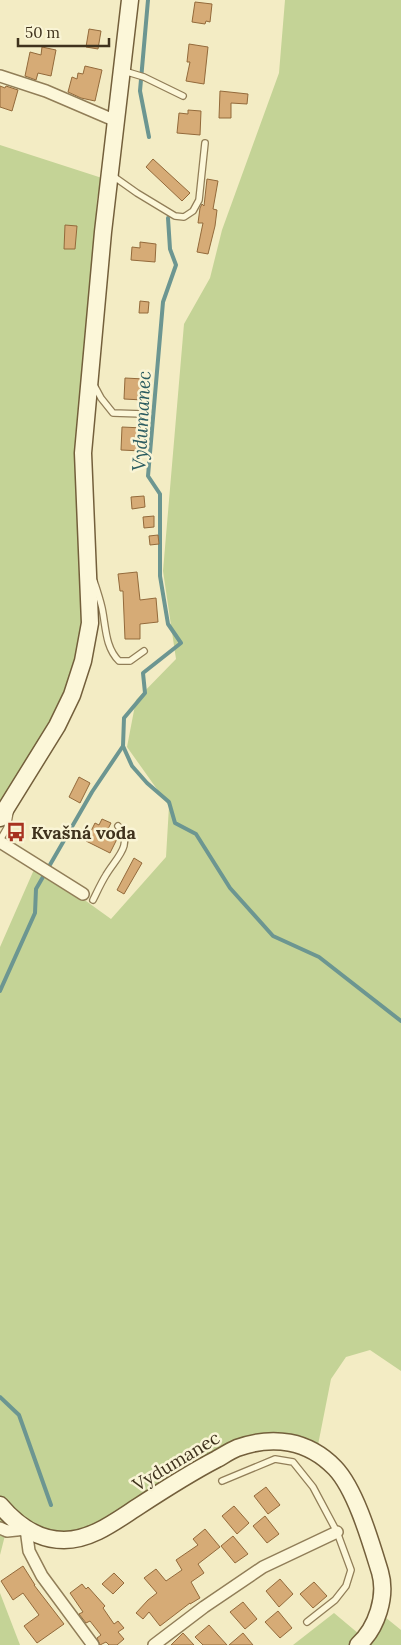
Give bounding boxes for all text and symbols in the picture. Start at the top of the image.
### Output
scale bar [18,15,109,47]
text: 50 m [25,23,60,42]
water label: Vydumanec [126,370,156,472]
bus stop icon: Kvašná voda [5,821,27,843]
place label: Kvašná voda [31,821,136,844]
street label: Vydumanec [127,1426,224,1497]

